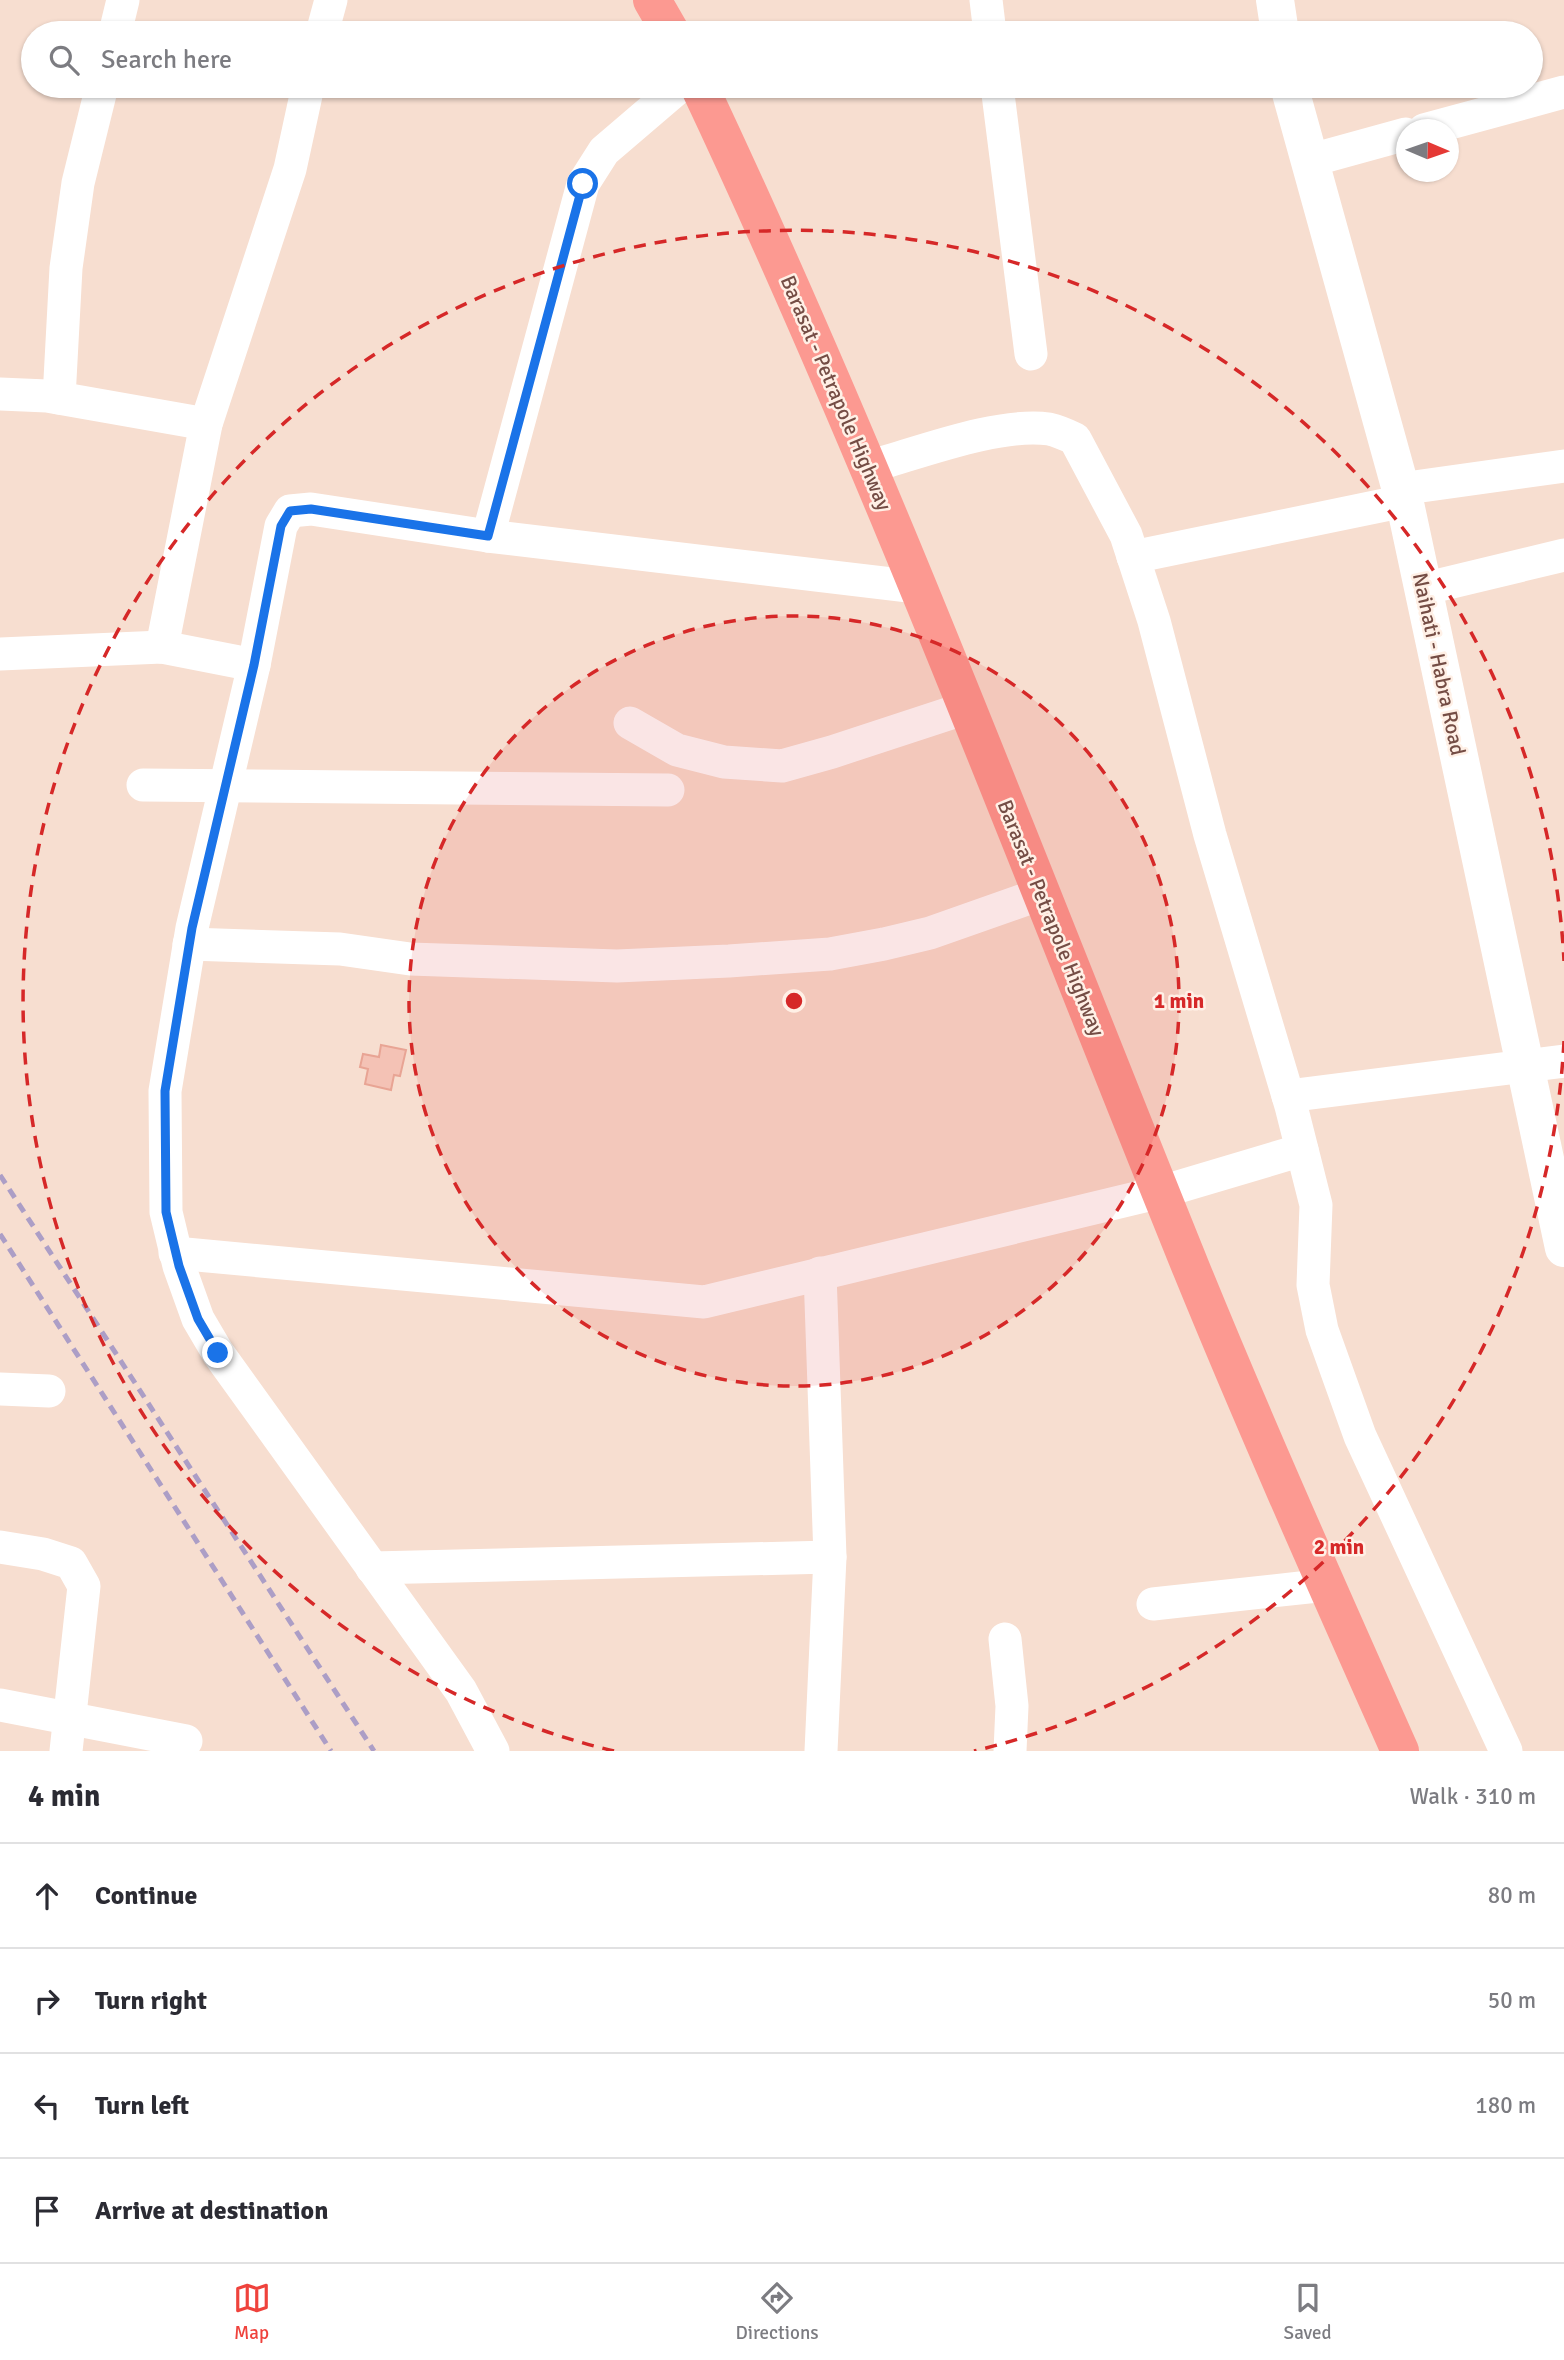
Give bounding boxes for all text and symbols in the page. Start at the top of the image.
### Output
search box [21,21,1543,98]
icon: search [45,41,83,79]
text: Search here [101,44,232,76]
north arrow [1396,119,1459,182]
route start [567,168,598,199]
street label: Barasat - Petrapole Highway [775,272,897,515]
street label: Naihati - Habra Road [1407,570,1471,758]
street label: Barasat - Petrapole Highway [992,796,1110,1040]
text: 1 min [1154,988,1204,1014]
centre of rings [782,989,806,1013]
route end [202,1337,233,1368]
text: 2 min [1314,1534,1364,1560]
text: 4 min [28,1778,100,1815]
text: Walk · 310 m [1410,1782,1536,1811]
icon: ahead [28,1877,66,1915]
text: Continue [95,1880,197,1912]
text: 80 m [1488,1881,1536,1910]
icon: right [28,1982,66,2020]
text: Turn right [95,1985,207,2017]
text: 50 m [1488,1986,1536,2015]
icon: left [28,2087,66,2125]
text: Turn left [95,2090,189,2122]
text: 180 m [1475,2091,1536,2120]
icon: arrive [28,2192,66,2230]
text: Arrive at destination [95,2195,328,2227]
tab: Map [233,2279,271,2345]
tab: Directions [736,2279,819,2345]
tab: Saved [1284,2279,1331,2345]

